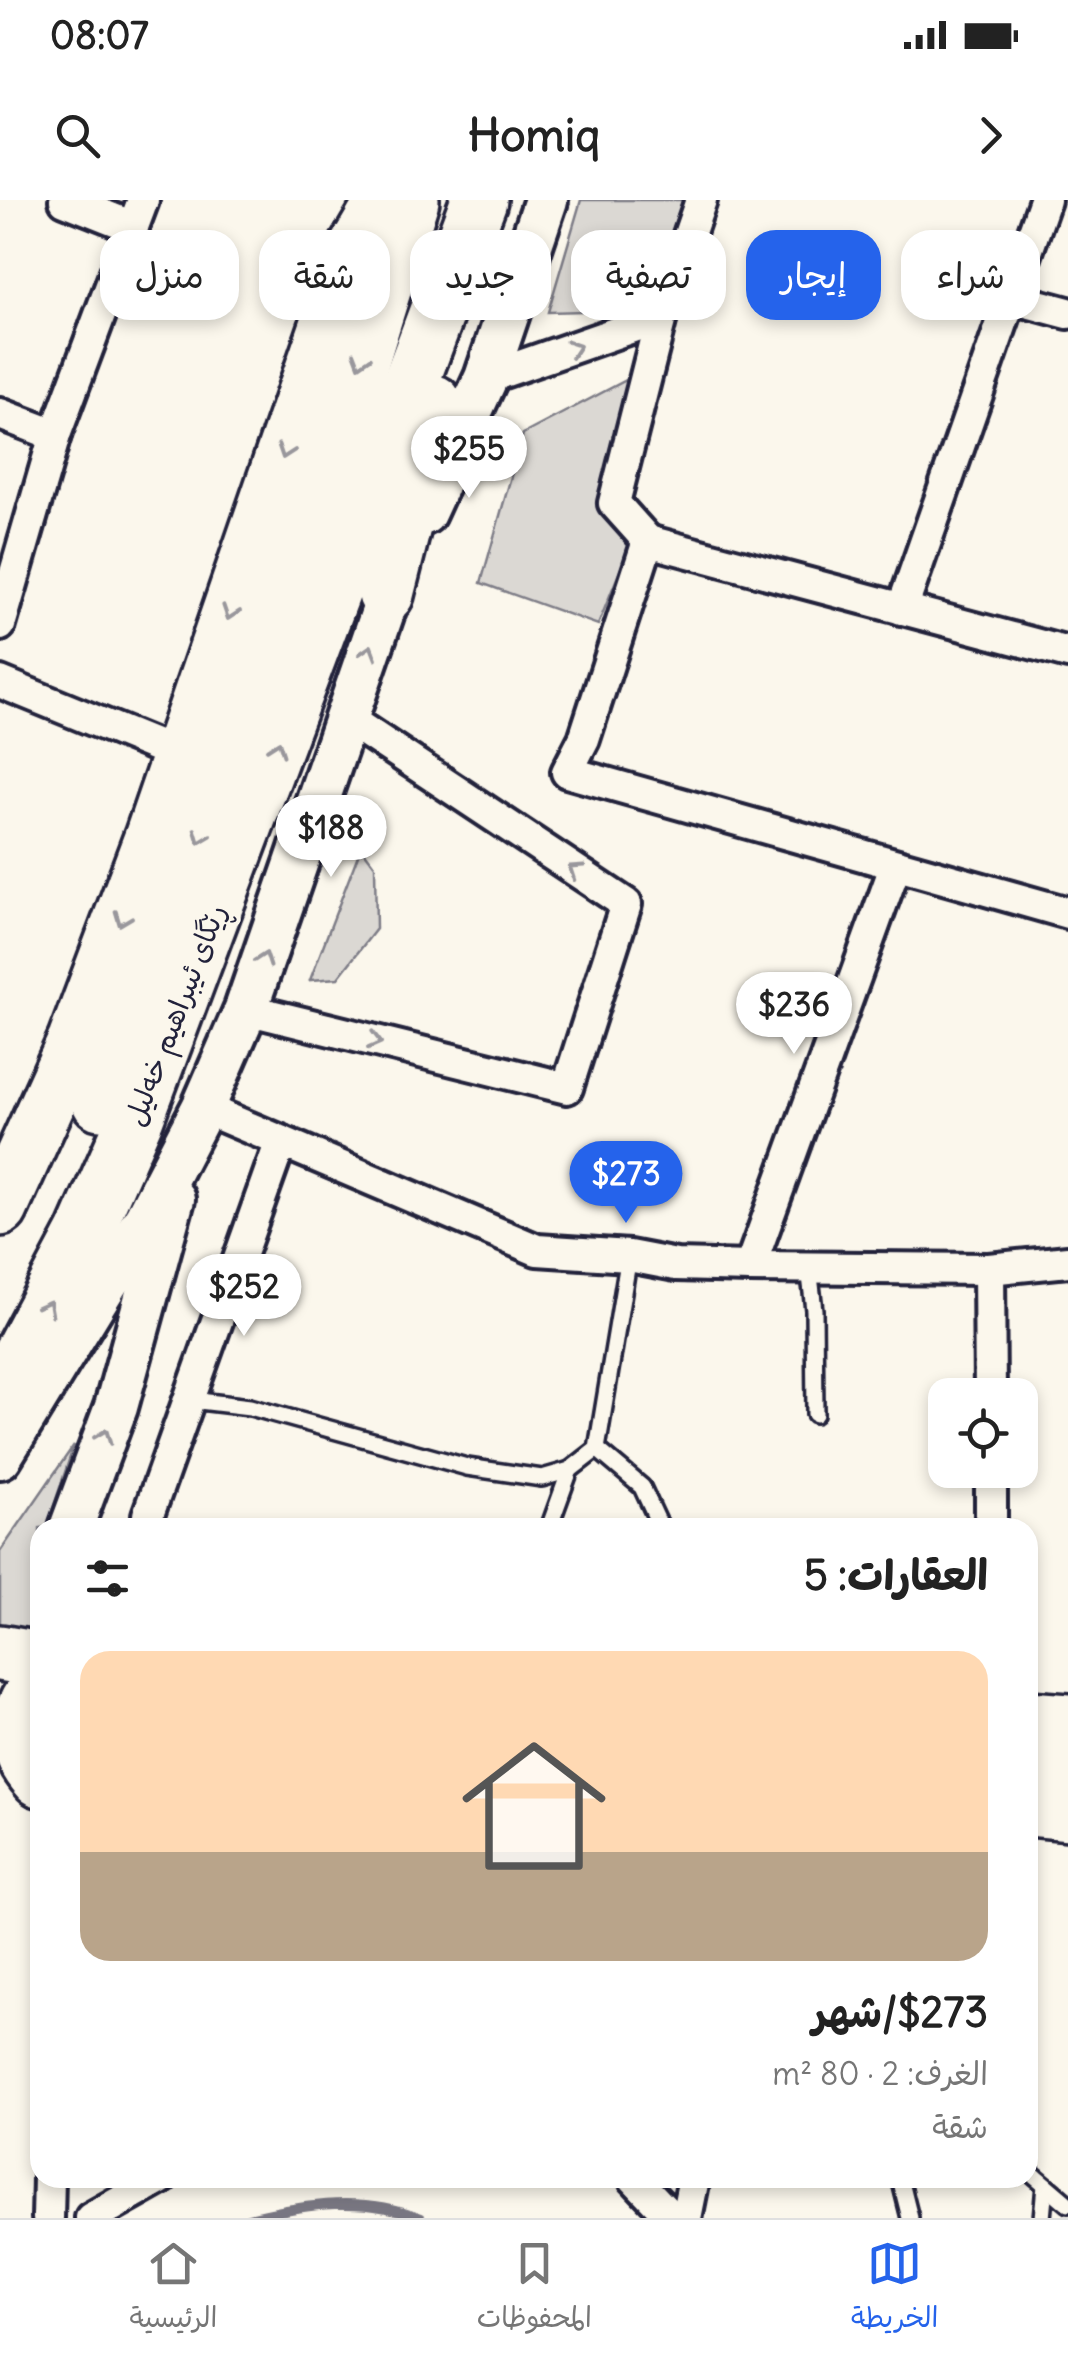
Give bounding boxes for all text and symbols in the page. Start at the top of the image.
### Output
text: 08:07 [50,12,149,59]
text: Homiq [468,107,600,163]
icon: search [50,108,105,163]
icon: forward [963,108,1018,163]
chip: منزل [100,230,239,320]
chip: شقة [259,230,390,320]
chip: جديد [410,230,551,320]
chip: تصفية [571,230,726,320]
chip: إيجار [746,230,881,320]
chip: شراء [901,230,1040,320]
one-way arrow [564,339,581,360]
one-way arrow [352,351,373,368]
pin: $255 [410,416,528,501]
text: $255 [433,428,505,469]
one-way arrow [276,443,296,460]
one-way arrow [221,603,241,620]
one-way arrow [357,644,378,661]
one-way arrow [265,741,286,758]
pin: $188 [272,795,390,880]
text: $188 [298,807,364,848]
one-way arrow [193,827,213,844]
one-way arrow [567,863,585,882]
street label: ڕێگای ئیبراهیم خەلیل [116,899,239,1133]
one-way arrow [113,910,133,927]
one-way arrow [252,952,273,969]
pin: $236 [735,972,853,1057]
text: $236 [758,984,830,1025]
one-way arrow [365,1029,383,1050]
pin: $273 [567,1141,685,1226]
text: $273 [591,1153,661,1194]
pin: $252 [185,1254,303,1339]
text: $252 [208,1266,280,1307]
one-way arrow [34,1300,54,1318]
map controls [928,1378,1038,1488]
button: locate [928,1378,1038,1488]
one-way arrow [93,1429,113,1446]
text: العقارات: 5 [804,1549,988,1601]
icon: filters [80,1551,135,1606]
icon: home [444,1716,624,1896]
text: $273/شهر [812,1986,988,2038]
text: الغرف: 2 · 80 m² [772,2053,988,2094]
text: شقة [932,2106,988,2147]
tab: الرئيسية [130,2236,218,2342]
tab: المحفوظات [477,2236,592,2342]
tab: الخريطة [851,2236,938,2342]

